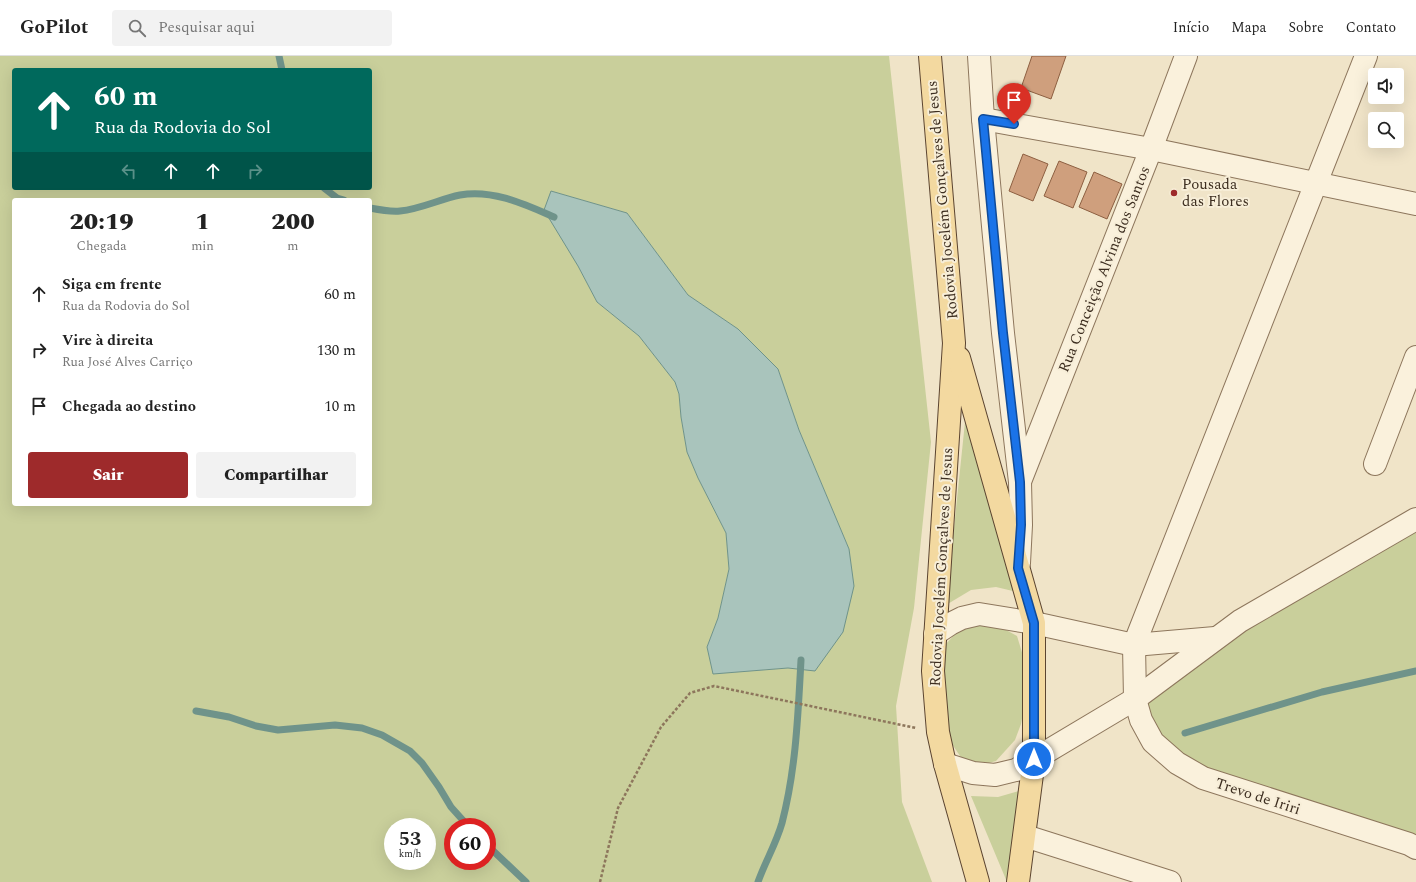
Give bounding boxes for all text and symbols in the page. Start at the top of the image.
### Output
search box [112,10,392,46]
text: GoPilot [20,13,88,42]
text: Pesquisar aqui [158,16,255,39]
icon: search [126,17,148,39]
text: Início [1173,17,1209,38]
text: Mapa [1231,17,1266,38]
text: Sobre [1288,17,1324,38]
text: Contato [1346,17,1396,38]
map controls [1368,68,1404,148]
button: sound [1368,68,1404,104]
text: 60 m [94,75,158,118]
street label: Rodovia Jocelém Gonçalves de Jesus [921,80,964,320]
pin [997,83,1031,124]
icon: ahead [28,84,80,136]
icon: arrive [1003,89,1025,111]
button: search [1368,112,1404,148]
text: Rua da Rodovia do Sol [94,114,271,141]
icon: left [118,160,140,182]
icon: ahead [160,160,182,182]
icon: ahead [202,160,224,182]
icon: right [244,160,266,182]
street label: Rua Conceição Alvina dos Santos [1052,163,1156,376]
place label: Pousada das Flores [1182,173,1249,213]
marker: Pousada das Flores [1169,188,1179,198]
text: 20:19 [69,204,134,240]
text: 1 [195,204,210,240]
text: 200 [271,204,315,240]
text: Chegada [76,236,127,256]
text: min [191,236,214,256]
text: m [287,236,299,256]
text: Siga em frente [62,273,162,296]
icon: ahead [28,283,50,305]
text: 60 m [324,283,356,306]
text: Rua da Rodovia do Sol [62,296,190,316]
text: Vire à direita [62,329,153,352]
icon: right [28,339,50,361]
text: 130 m [317,339,356,362]
text: Rua José Alves Carriço [62,352,193,372]
icon: arrive [28,395,50,417]
text: Chegada ao destino [62,395,196,418]
text: 10 m [324,395,356,418]
street label: Rodovia Jocelém Gonçalves de Jesus [924,447,959,687]
button: Sair [28,452,188,498]
button: Compartilhar [196,452,356,498]
position arrow [1013,738,1055,780]
street label: Trevo de Iriri [1212,772,1303,821]
speed limit sign: 60 [444,818,496,870]
text: 53 [399,824,421,854]
text: km/h [399,846,421,862]

